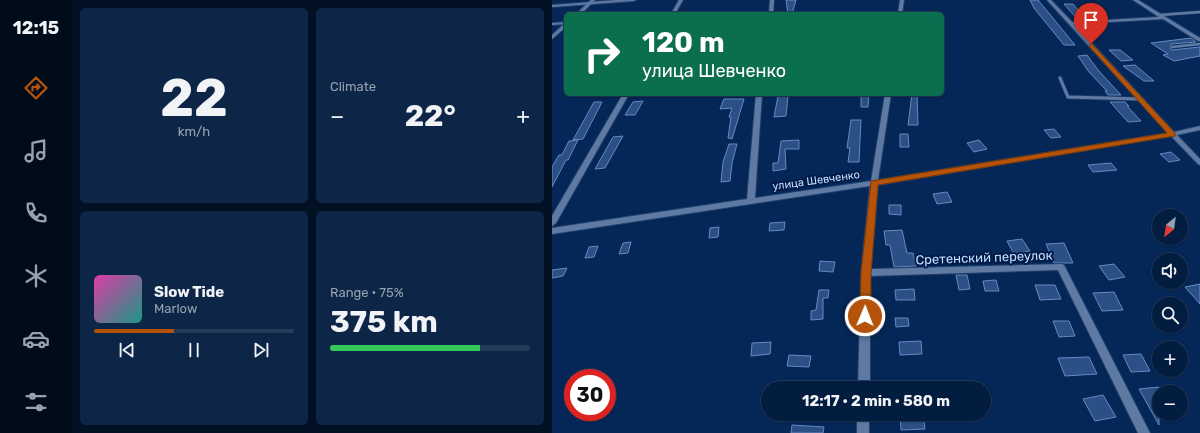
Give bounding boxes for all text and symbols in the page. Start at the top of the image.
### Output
pin [1074,3,1108,44]
icon: arrive [1080,9,1102,31]
text: 12:15 [13,17,59,39]
text: 120 m [642,26,725,59]
icon: right [576,28,628,80]
text: улица Шевченко [642,60,786,82]
text: 22 [160,67,228,129]
icon: directions [22,74,50,102]
text: Climate [330,79,376,94]
text: 22° [405,98,456,134]
text: − [330,103,344,130]
text: + [516,103,530,130]
text: km/h [178,124,210,139]
icon: music [22,137,50,165]
street label: улица Шевченко [772,168,861,193]
icon: phone [22,199,50,227]
north arrow [1152,209,1188,245]
map controls [1152,209,1188,421]
street label: Сретенский переулок [915,248,1053,267]
button: sound [1152,253,1188,289]
icon: climate [22,262,50,290]
text: Slow Tide [154,283,224,301]
text: Range · 75% [330,285,404,300]
position arrow [844,295,886,337]
button: search [1152,297,1188,333]
text: Marlow [154,301,197,316]
text: 375 km [330,304,438,340]
icon: car [22,325,50,353]
icon: previous [116,339,138,361]
icon: pause [183,339,205,361]
icon: next [250,339,272,361]
button: + [1152,341,1188,377]
speed limit sign: 30 [564,369,616,421]
button: − [1152,385,1188,421]
icon: filters [22,388,50,416]
text: 12:17 · 2 min · 580 m [802,392,950,410]

